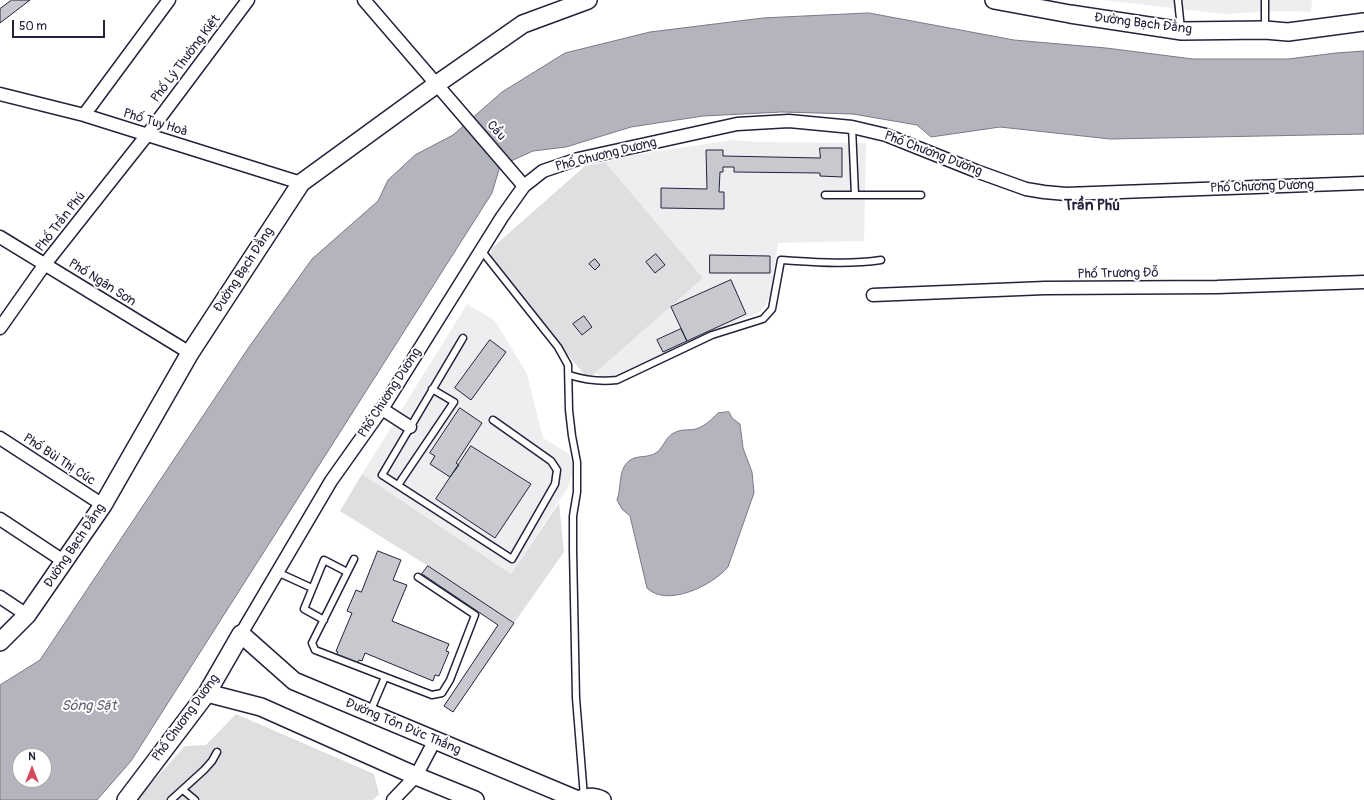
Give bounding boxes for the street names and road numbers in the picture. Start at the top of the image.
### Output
street label: Đường Bạch Đằng [1093,10,1193,38]
street label: Phố Lý Thường Kiệt [148,12,224,106]
street label: Phố Tuy Hoà [121,106,189,140]
street label: Cầu [483,118,509,144]
street label: Phố Chương Dương [882,128,984,180]
street label: Phố Chương Dương [554,135,658,175]
street label: Phố Chương Dương [1210,177,1314,197]
street label: Phố Trần Phú [33,189,89,255]
street label: Đường Bạch Đằng [211,225,277,315]
street label: Phố Ngân Sơn [65,256,139,310]
street label: Phố Trương Đỗ [1077,265,1159,283]
street label: Phố Chương Dương [355,345,425,441]
street label: Phố Bùi Thị Cúc [20,431,98,489]
street label: Đường Bạch Đằng [41,501,109,591]
street label: Phố Chương Dương [149,671,223,765]
street label: Đường Tôn Đức Thắng [343,696,463,758]

